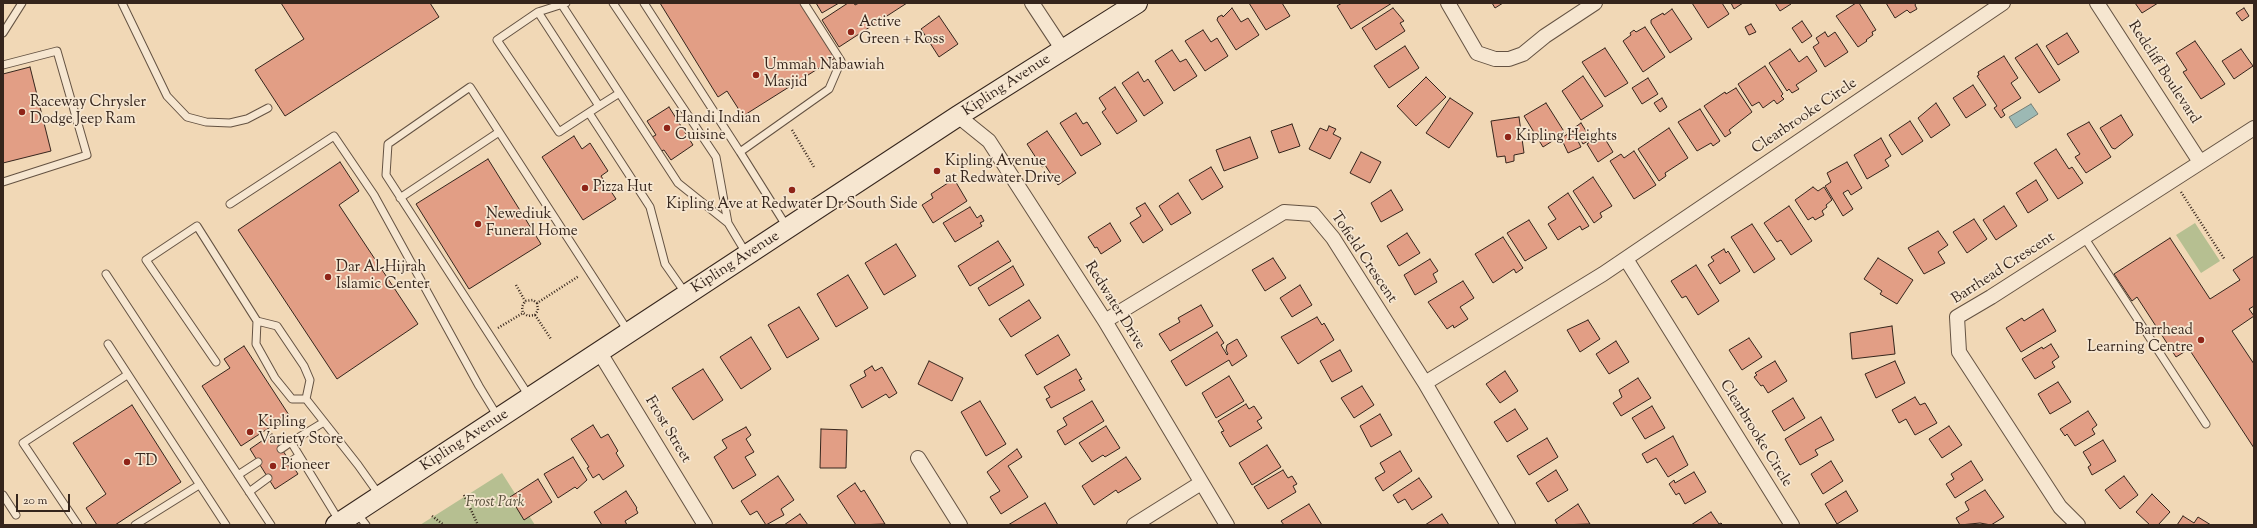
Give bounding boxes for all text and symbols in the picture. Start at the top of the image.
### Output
place label: Active Green + Ross [859,14,944,49]
street label: Redcliff Boulevard [2123,18,2203,128]
marker: Active Green + Ross [846,27,856,37]
street label: Kipling Avenue [960,51,1054,121]
place label: Ummah Nabawiah Masjid [764,57,885,92]
marker: Ummah Nabawiah Masjid [751,70,761,80]
street label: Clearbrooke Circle [1749,75,1861,159]
place label: Raceway Chrysler Dodge Jeep Ram [30,94,146,129]
marker: Raceway Chrysler Dodge Jeep Ram [17,107,27,117]
place label: Handi Indian Cuisine [675,110,761,145]
marker: Handi Indian Cuisine [662,123,672,133]
place label: Kipling Heights [1516,128,1617,146]
marker: Kipling Heights [1503,132,1513,142]
place label: Kipling Avenue at Redwater Drive [945,153,1061,188]
marker: Kipling Avenue at Redwater Drive [932,166,942,176]
place label: Pizza Hut [593,179,653,197]
marker: Pizza Hut [580,183,590,193]
marker: Kipling Ave at Redwater Dr South Side [787,185,797,195]
place label: Kipling Ave at Redwater Dr South Side [666,196,918,214]
place label: Newediuk Funeral Home [486,206,578,241]
street label: Tofield Crescent [1326,209,1400,307]
marker: Newediuk Funeral Home [473,219,483,229]
street label: Kipling Avenue [689,228,783,298]
street label: Barrhead Crescent [1949,229,2059,309]
place label: Dar Al-Hijrah Islamic Center [336,259,430,294]
street label: Redwater Drive [1080,259,1148,353]
marker: Dar Al-Hijrah Islamic Center [323,272,333,282]
place label: Barrhead Learning Centre [2087,322,2193,357]
marker: Barrhead Learning Centre [2196,335,2206,345]
street label: Clearbrooke Circle [1715,377,1795,491]
street label: Frost Street [640,393,694,467]
street label: Kipling Avenue [418,406,512,476]
place label: Kipling Variety Store [258,414,343,449]
marker: Kipling Variety Store [245,427,255,437]
place label: TD [135,453,157,471]
marker: TD [122,457,132,467]
place label: Pioneer [281,457,330,475]
marker: Pioneer [268,461,278,471]
scale bar [18,486,72,512]
text: 20 m [23,492,47,510]
park label: Frost Park [466,494,524,512]

